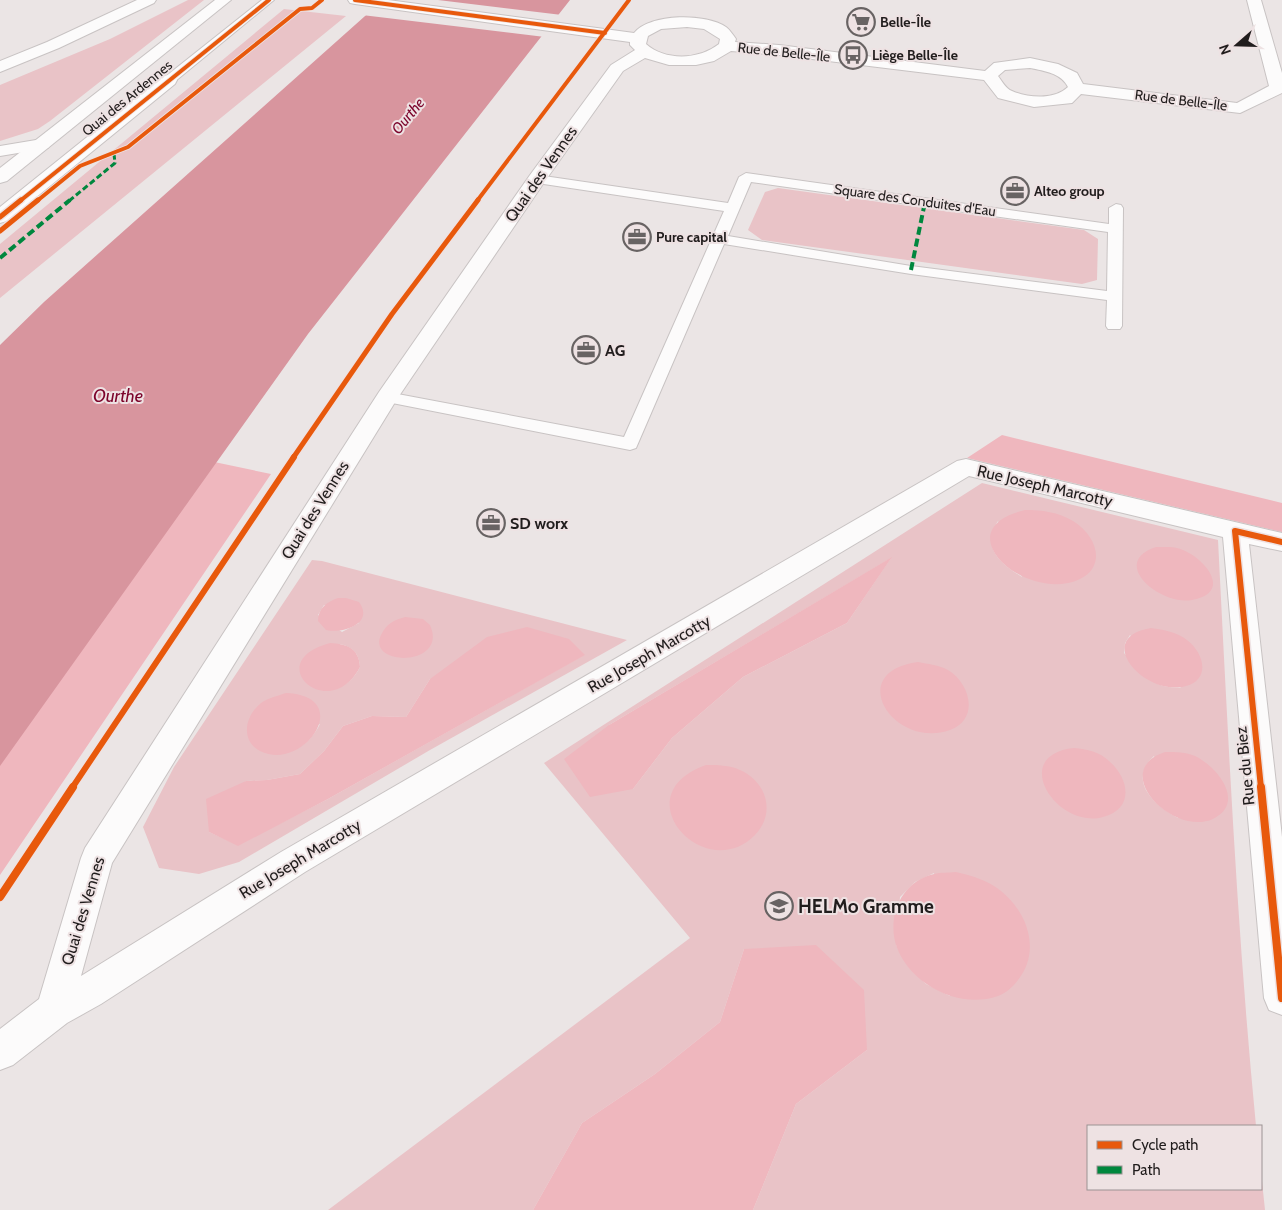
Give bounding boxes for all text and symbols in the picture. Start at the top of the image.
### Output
supermarket icon: Belle-Île [846,7,876,37]
place label: Belle-Île [880,13,931,31]
north arrow [1212,20,1262,70]
street label: Rue de Belle-Île [737,38,831,66]
bus stop icon: Liège Belle-Île [838,40,868,70]
text: N [1215,42,1235,57]
place label: Liège Belle-Île [872,46,958,64]
street label: Quai des Ardennes [78,56,176,140]
street label: Rue de Belle-Île [1134,85,1228,115]
water label: Ourthe [388,94,428,138]
street label: Quai des Vennes [501,122,581,225]
office icon: Alteo group [1000,176,1030,206]
street label: Square des Conduites d'Eau [833,180,997,220]
place label: Alteo group [1034,182,1105,200]
office icon: Pure capital [622,222,652,252]
place label: Pure capital [656,228,727,246]
office icon: AG [571,335,601,365]
place label: AG [605,341,625,360]
water label: Ourthe [93,385,143,407]
street label: Quai des Vennes [277,457,353,563]
street label: Rue Joseph Marcotty [975,461,1115,511]
office icon: SD worx [476,508,506,538]
place label: SD worx [510,514,568,533]
street label: Rue Joseph Marcotty [584,611,714,697]
street label: Rue du Biez [1231,725,1259,806]
street label: Rue Joseph Marcotty [236,815,364,903]
street label: Quai des Vennes [57,854,109,967]
school or university icon: HELMo Gramme [764,891,794,921]
place label: HELMo Gramme [798,895,934,918]
legend [1087,1125,1262,1190]
text: Cycle path [1132,1136,1198,1154]
text: Path [1132,1161,1161,1179]

